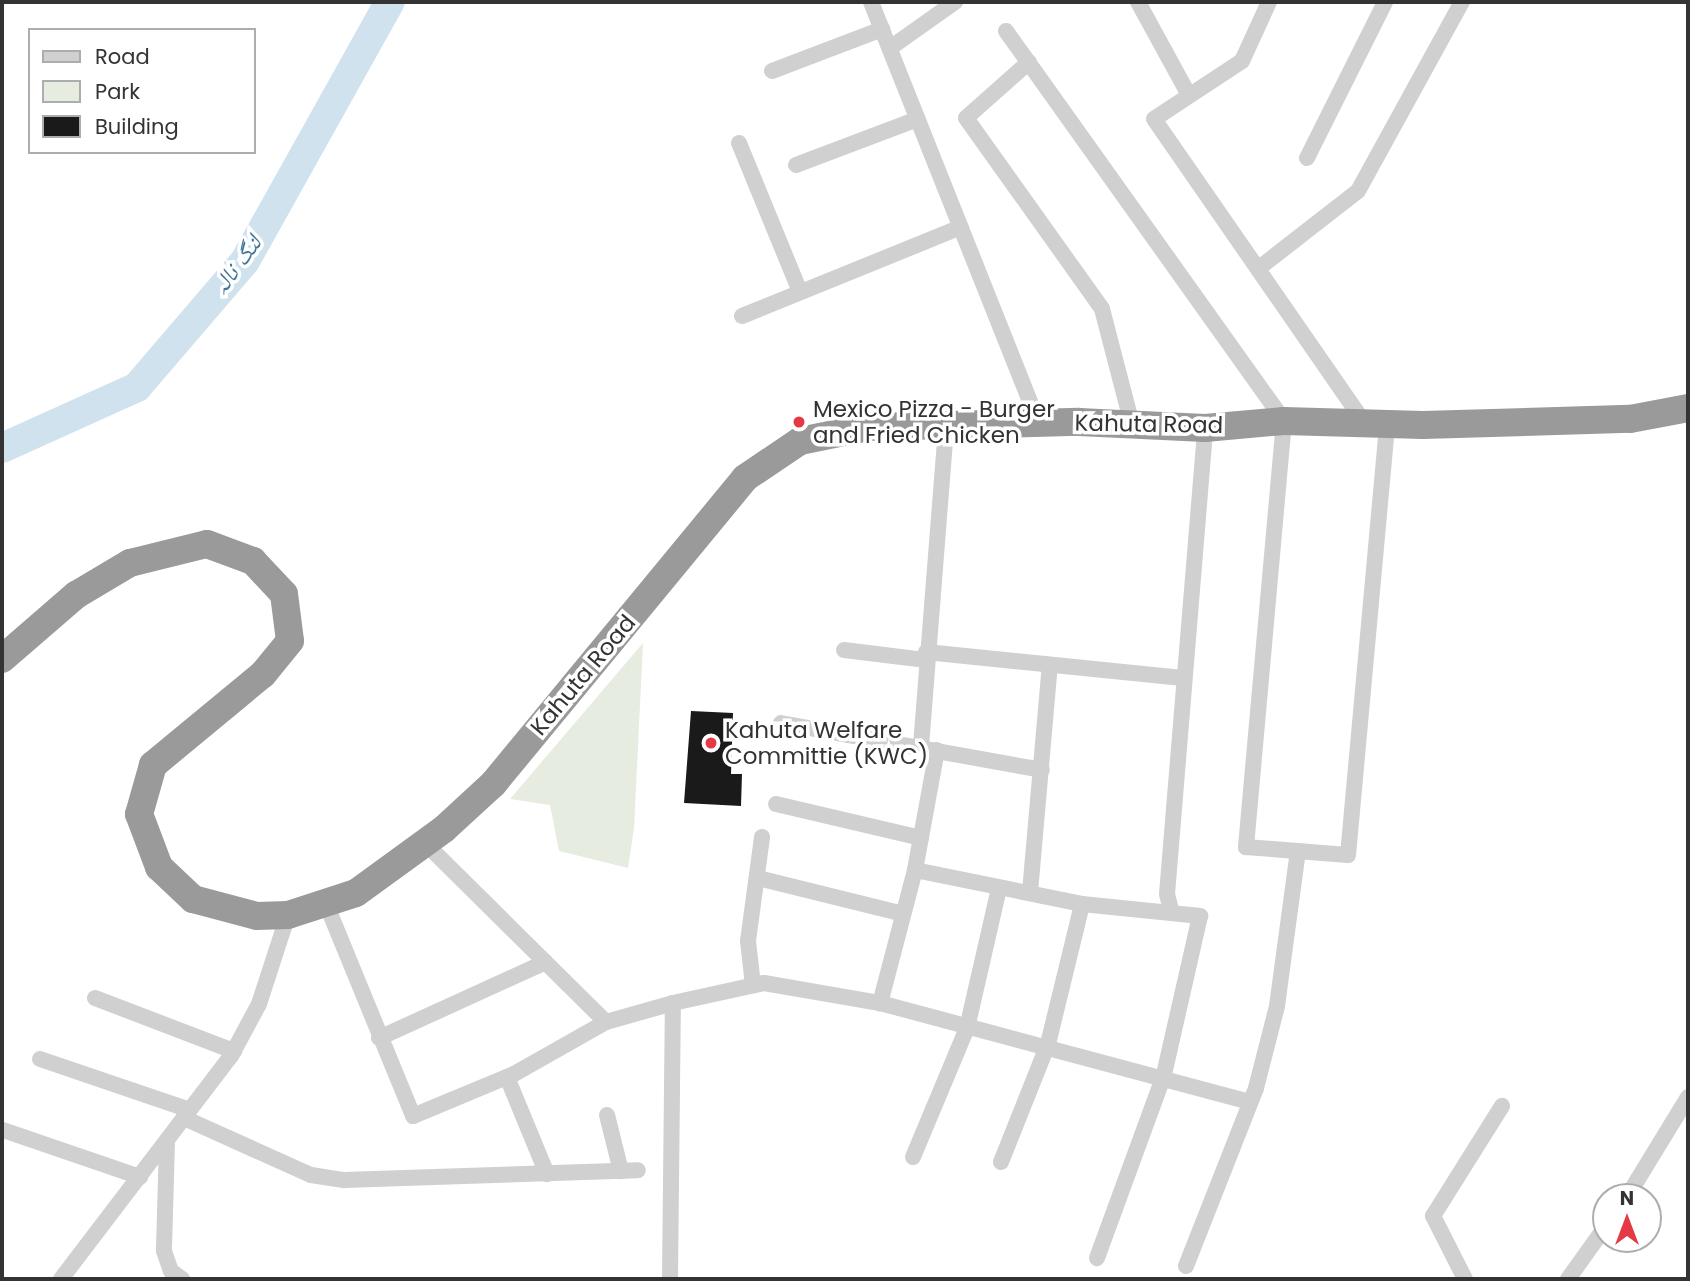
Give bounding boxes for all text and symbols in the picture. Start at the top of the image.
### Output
legend [28,28,256,154]
text: Road [95,42,150,71]
text: Park [95,77,140,106]
text: Building [95,112,179,141]
water label: لنگ نالہ [205,230,267,300]
place label: Mexico Pizza - Burger and Fried Chicken [813,395,1055,449]
street label: Kahuta Road [1074,409,1224,439]
marker: Mexico Pizza - Burger and Fried Chicken [791,414,807,430]
street label: Kahuta Road [525,609,641,741]
place label: Kahuta Welfare Committie (KWC) [725,716,928,770]
marker: Kahuta Welfare Committie (KWC) [703,735,719,751]
north arrow [1592,1183,1662,1253]
text: N [1620,1185,1634,1212]

